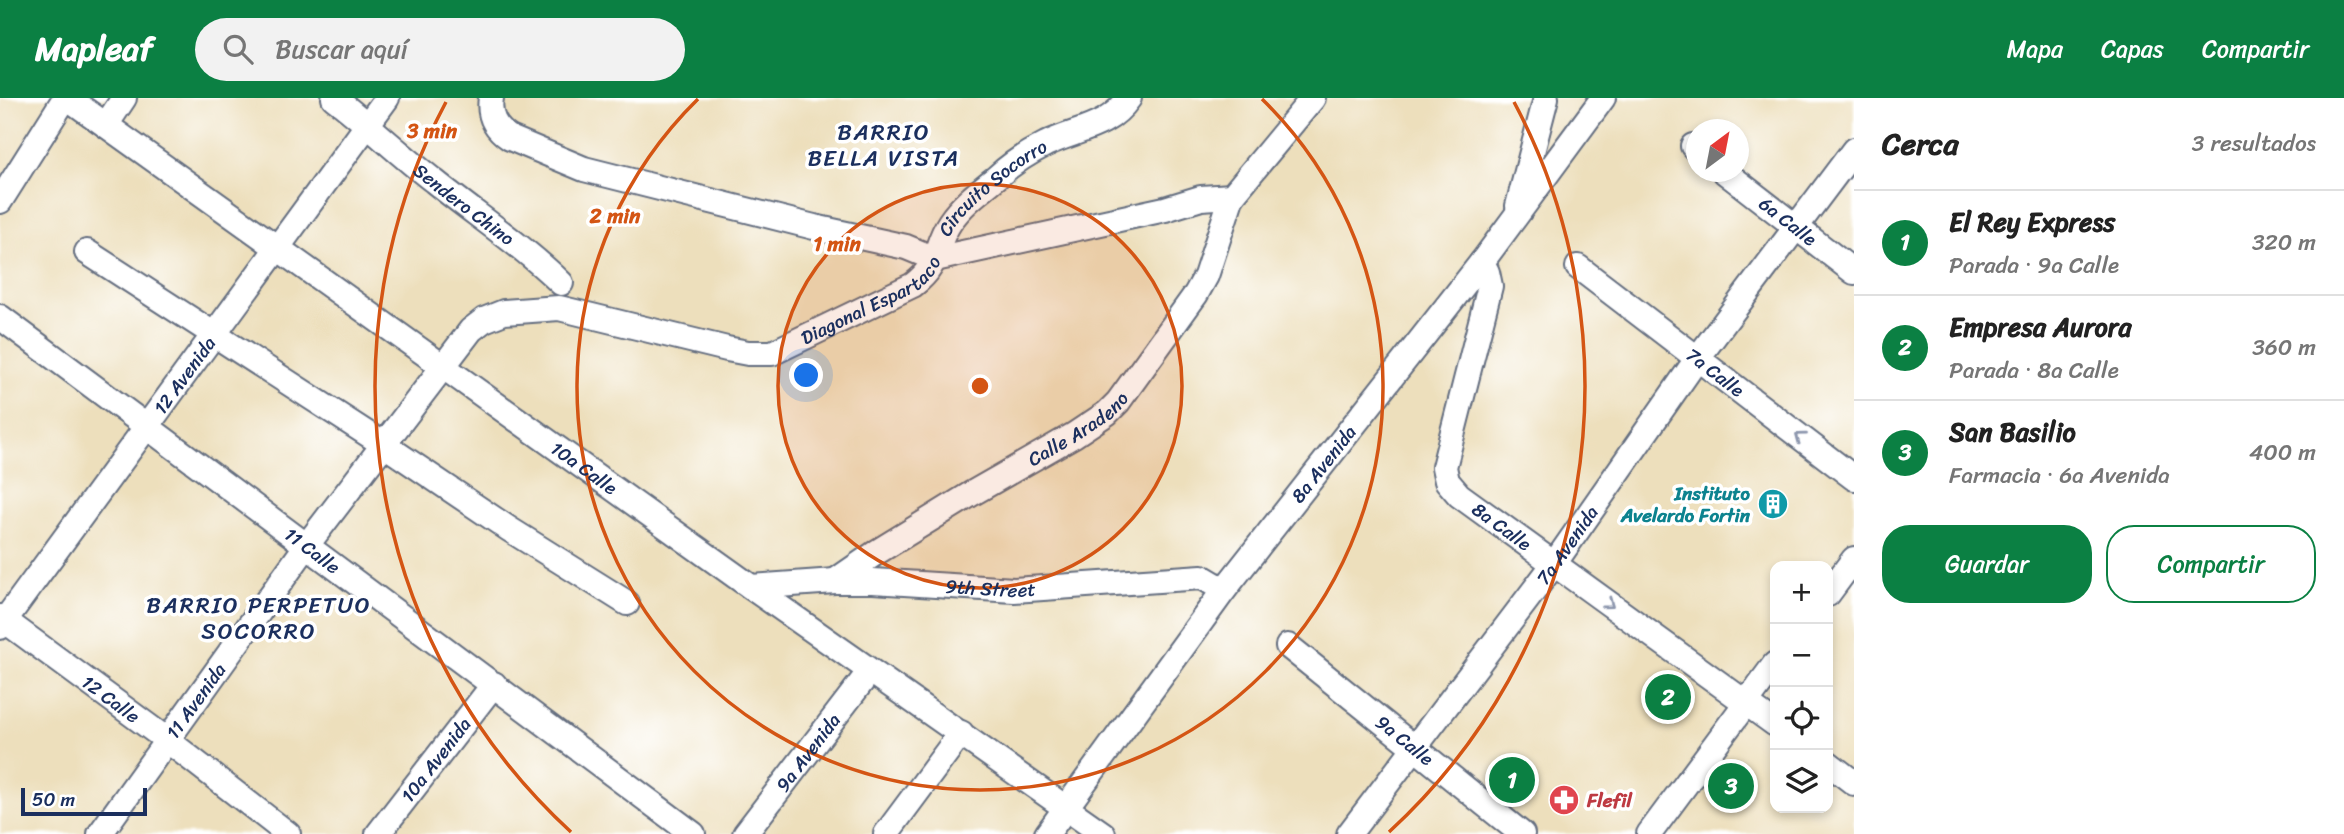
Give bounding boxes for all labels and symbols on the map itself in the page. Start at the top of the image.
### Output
text: 3 min [406,112,458,150]
district label: BARRIO BELLA VISTA [808,112,960,179]
north arrow [1686,119,1749,182]
street label: Circuito Socorro [928,130,1053,242]
street label: Sendero Chino [406,154,523,254]
street label: 6a Calle [1752,188,1825,254]
text: 2 min [589,197,641,235]
text: 1 min [813,225,862,263]
street label: Diagonal Espartaco [795,250,950,353]
street label: 12 Avenida [144,329,224,421]
street label: 7a Calle [1679,339,1752,405]
your location [789,358,823,392]
centre of rings [968,374,992,398]
street label: Calle Aradeno [1021,384,1137,475]
street label: 8a Avenida [1282,417,1365,510]
street label: 10a Calle [544,432,625,503]
one-way arrow [1795,432,1807,445]
place label: Instituto Avelardo Fortin [1620,477,1751,532]
building icon: Instituto Avelardo Fortin [1756,487,1790,521]
street label: 8a Calle [1465,493,1539,559]
street label: 7a Avenida [1527,498,1607,592]
street label: 11 Calle [277,518,348,582]
street label: 9th Street [944,569,1037,607]
district label: BARRIO PERPETUO SOCORRO [146,585,372,652]
one-way arrow [1602,596,1614,608]
street label: 11 Avenida [157,655,235,746]
street label: 12 Calle [75,666,148,732]
pin: 2 [1645,671,1691,723]
street label: 9a Avenida [766,705,849,799]
street label: 9a Calle [1368,706,1442,774]
street label: 10a Avenida [392,709,480,810]
pin: 1 [1489,754,1535,806]
pin: 3 [1708,760,1754,812]
pharmacy icon: Flefil [1547,783,1581,817]
place label: Flefil [1586,784,1634,817]
scale bar [21,785,147,817]

